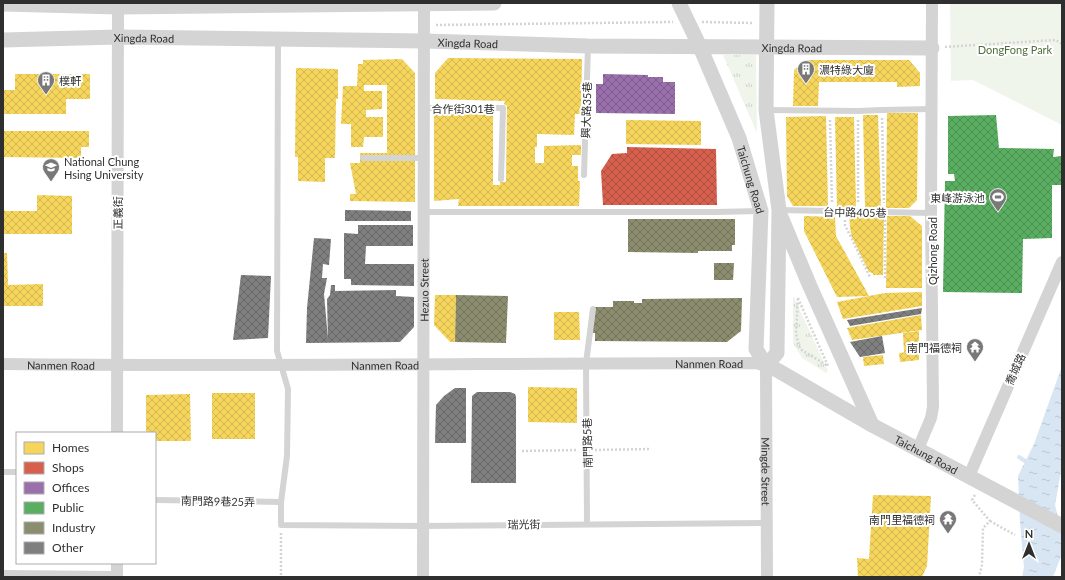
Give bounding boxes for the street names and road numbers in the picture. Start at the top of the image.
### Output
street label: Xingda Road [114,30,174,44]
street label: Xingda Road [437,35,498,50]
street label: Xingda Road [762,41,822,54]
street label: 興大路35巷 [579,81,593,139]
street label: 合作街301巷 [431,102,495,115]
street label: Taichung Road [735,144,768,215]
street label: 正義街 [111,197,124,230]
street label: 台中路405巷 [823,205,887,219]
street label: Qizhong Road [926,217,939,285]
street label: Hezuo Street [417,258,430,322]
street label: 喬城路 [1002,351,1028,387]
street label: Nanmen Road [675,357,743,370]
street label: Nanmen Road [27,358,95,371]
street label: Nanmen Road [351,358,419,371]
street label: 南門路5巷 [580,418,594,468]
street label: Taichung Road [893,432,960,476]
street label: Mingde Street [760,437,773,506]
street label: 南門路9巷25弄 [181,494,255,508]
street label: 瑞光街 [507,517,541,531]

